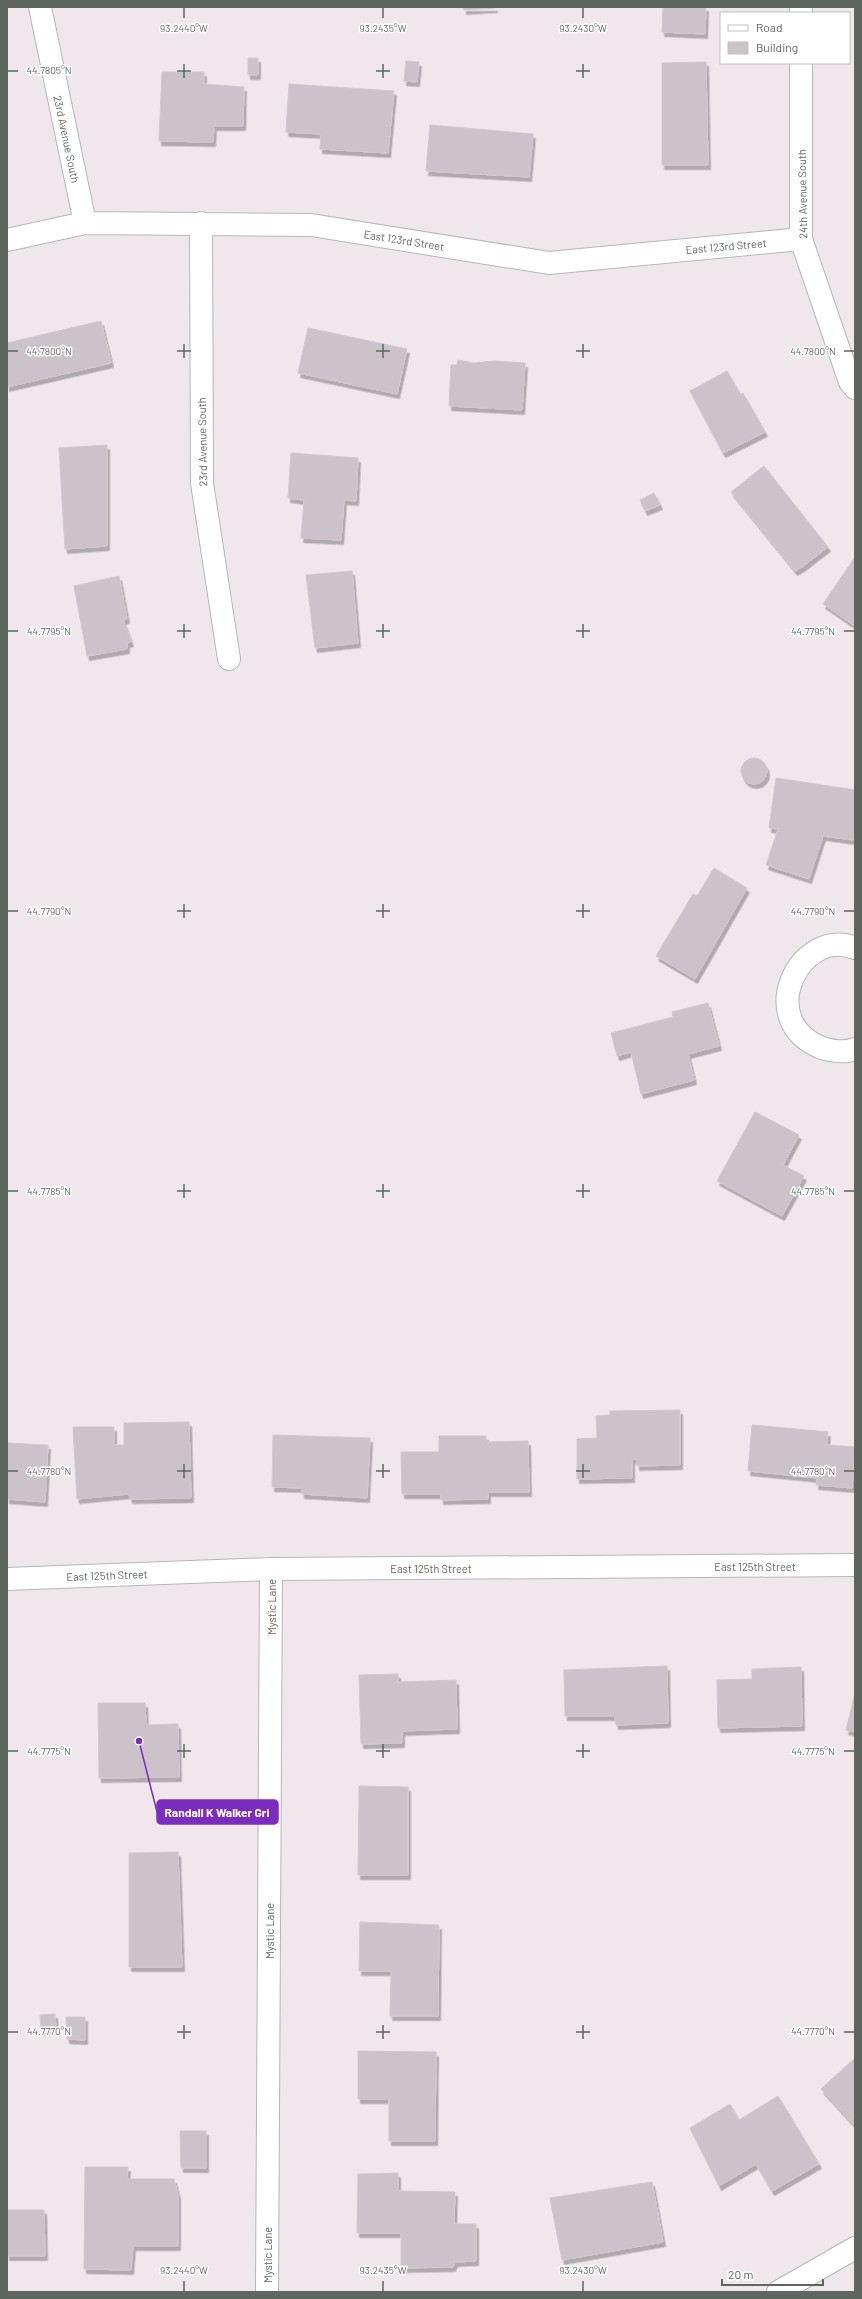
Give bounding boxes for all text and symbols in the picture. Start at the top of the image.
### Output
legend [720,12,850,64]
text: Road [756,20,783,34]
text: 93.2440°W [160,22,208,34]
text: 93.2435°W [360,22,407,34]
text: 93.2430°W [559,22,607,34]
text: Building [756,40,798,54]
text: 44.7805°N [26,64,72,76]
street label: 23rd Avenue South [51,94,83,184]
street label: 24th Avenue South [795,149,809,239]
street label: East 123rd Street [363,227,445,253]
street label: East 123rd Street [685,236,767,256]
text: 44.7800°N [26,345,72,357]
text: 44.7800°N [790,345,836,357]
street label: 23rd Avenue South [195,397,209,487]
text: 44.7795°N [27,625,71,637]
text: 44.7795°N [791,625,835,637]
text: 44.7790°N [27,905,71,917]
text: 44.7790°N [791,905,835,917]
text: 44.7785°N [27,1185,71,1197]
text: 44.7785°N [791,1185,835,1197]
text: 44.7780°N [27,1465,71,1477]
text: 44.7780°N [791,1465,835,1477]
street label: East 125th Street [714,1560,796,1573]
street label: East 125th Street [390,1562,472,1575]
street label: East 125th Street [66,1567,148,1583]
street label: Mystic Lane [265,1579,278,1635]
text: 44.7775°N [27,1745,71,1757]
text: 44.7775°N [791,1745,835,1757]
callout: Randall K Walker Gri [157,1800,278,1824]
text: Randall K Walker Gri [164,1805,270,1819]
street label: Mystic Lane [263,1903,276,1959]
text: 44.7770°N [27,2025,71,2037]
text: 44.7770°N [791,2025,835,2037]
street label: Mystic Lane [261,2227,274,2283]
scale bar [722,2261,823,2287]
text: 93.2440°W [160,2264,208,2276]
text: 93.2435°W [360,2264,407,2276]
text: 93.2430°W [559,2264,607,2276]
text: 20 m [728,2267,754,2281]

